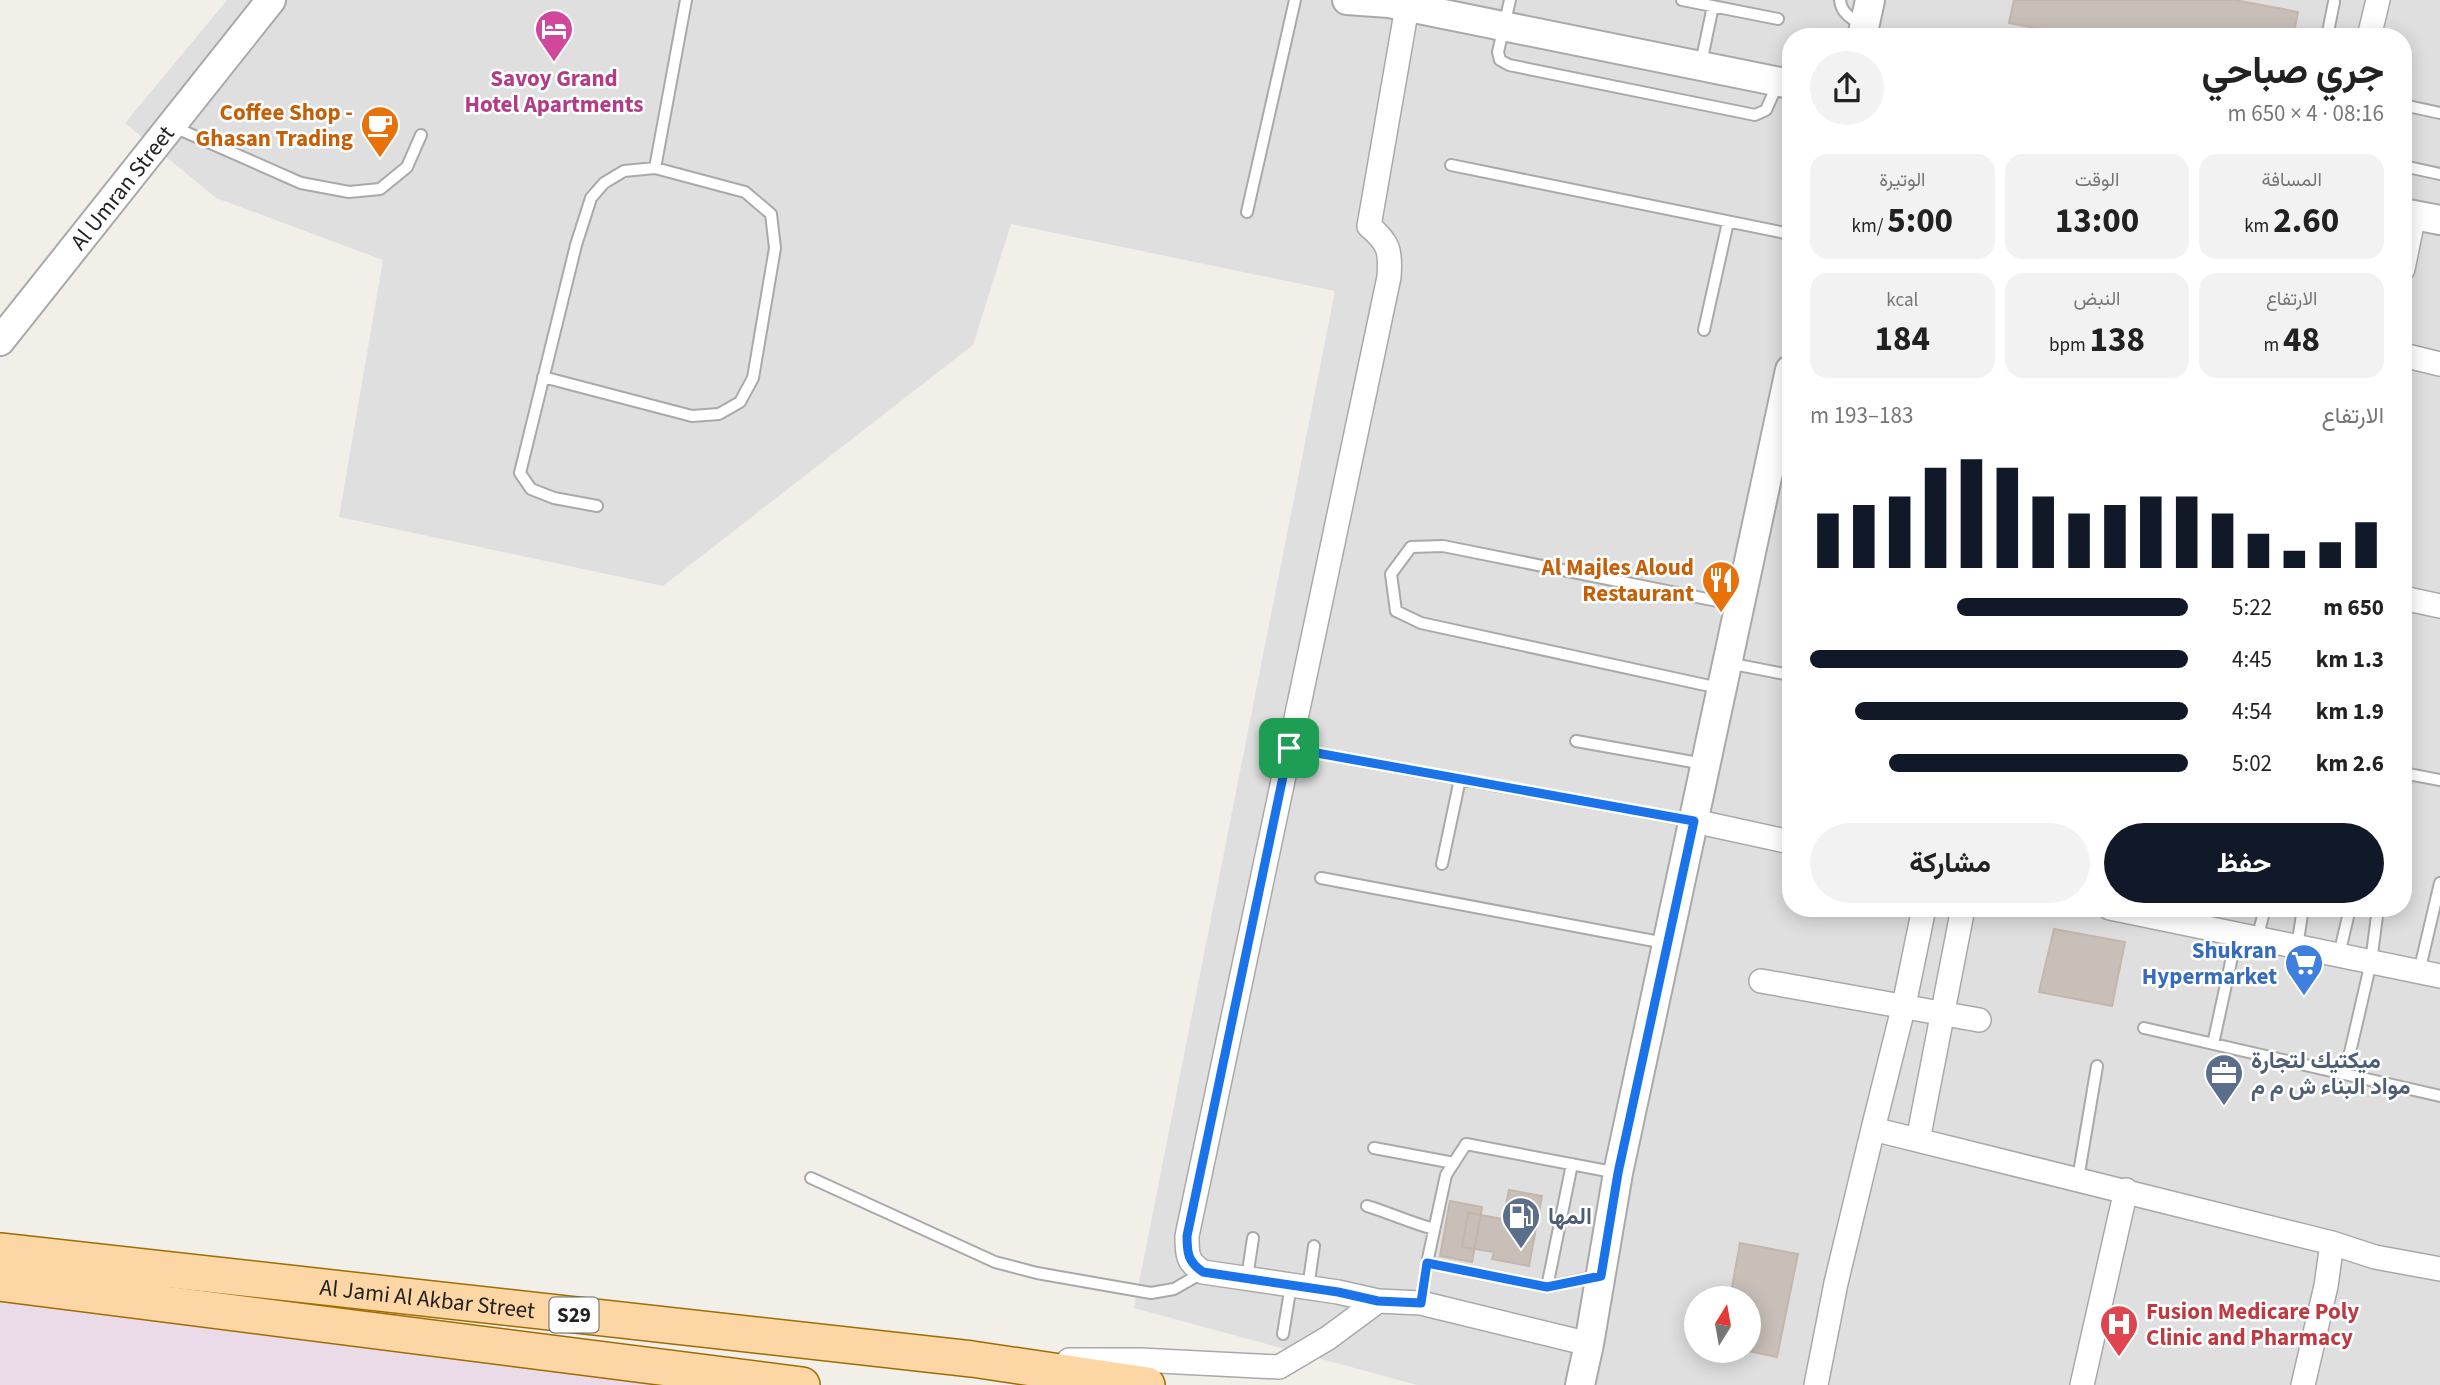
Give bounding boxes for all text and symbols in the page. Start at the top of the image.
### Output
hotel icon: Savoy Grand Hotel Apartments [533,8,575,63]
text: جري صباحي [2201,44,2384,98]
button: share [1810,51,1884,125]
place label: Savoy Grand Hotel Apartments [465,62,643,121]
place label: Coffee Shop - Ghasan Trading [196,96,353,155]
text: 08:16 · 4 × 650 m [2228,97,2384,130]
cafe icon: Coffee Shop - Ghasan Trading [359,104,401,159]
street label: Al Umran Street [62,118,182,257]
text: الوتيرة [1879,167,1926,194]
text: الوقت [2075,167,2119,194]
text: المسافة [2262,167,2322,194]
text: 5:00 [1887,196,1953,246]
text: 13:00 [2055,196,2139,246]
text: 2.60 [2273,196,2339,246]
text: /km [1852,213,1887,240]
text: km [2244,213,2273,240]
text: النبض [2074,286,2121,313]
text: الارتفاع [2266,286,2317,313]
text: kcal [1886,287,1918,314]
text: 184 [1875,314,1930,364]
text: 138 [2090,315,2145,365]
text: 48 [2283,315,2320,365]
text: bpm [2049,332,2090,359]
text: m [2263,332,2283,359]
text: 183–193 m [1810,399,1913,432]
text: الارتفاع [2322,399,2384,432]
place label: Al Majles Aloud Restaurant [1541,551,1694,610]
restaurant icon: Al Majles Aloud Restaurant [1700,559,1742,614]
text: 5:22 [2232,591,2272,624]
text: 650 m [2323,591,2384,624]
text: 4:45 [2232,643,2272,676]
text: 1.3 km [2316,643,2384,676]
text: 4:54 [2232,695,2272,728]
text: 1.9 km [2316,695,2384,728]
pin [1259,718,1319,778]
icon: arrive [1270,729,1308,767]
text: 5:02 [2232,747,2272,780]
text: 2.6 km [2316,747,2384,780]
button: مشاركة [1810,823,2090,903]
button: حفظ [2104,823,2384,903]
place label: Shukran Hypermarket [2142,934,2277,993]
supermarket icon: Shukran Hypermarket [2283,942,2325,997]
place label: ميكتيك لتجارة مواد البناء ش م م [2251,1044,2410,1103]
office icon: ميكتيك لتجارة مواد البناء ش م م [2203,1052,2245,1107]
fuel station icon: المه‍ا [1500,1195,1542,1250]
place label: المه‍ا [1548,1200,1592,1233]
street label: Al Jami Al Akbar Street [318,1271,537,1327]
north arrow [1684,1286,1760,1363]
map controls [1684,1286,1761,1363]
place label: Fusion Medicare Poly Clinic and Pharmacy [2146,1295,2359,1354]
road number: S29 [550,1298,598,1332]
hospital icon: Fusion Medicare Poly Clinic and Pharmacy [2098,1303,2140,1358]

